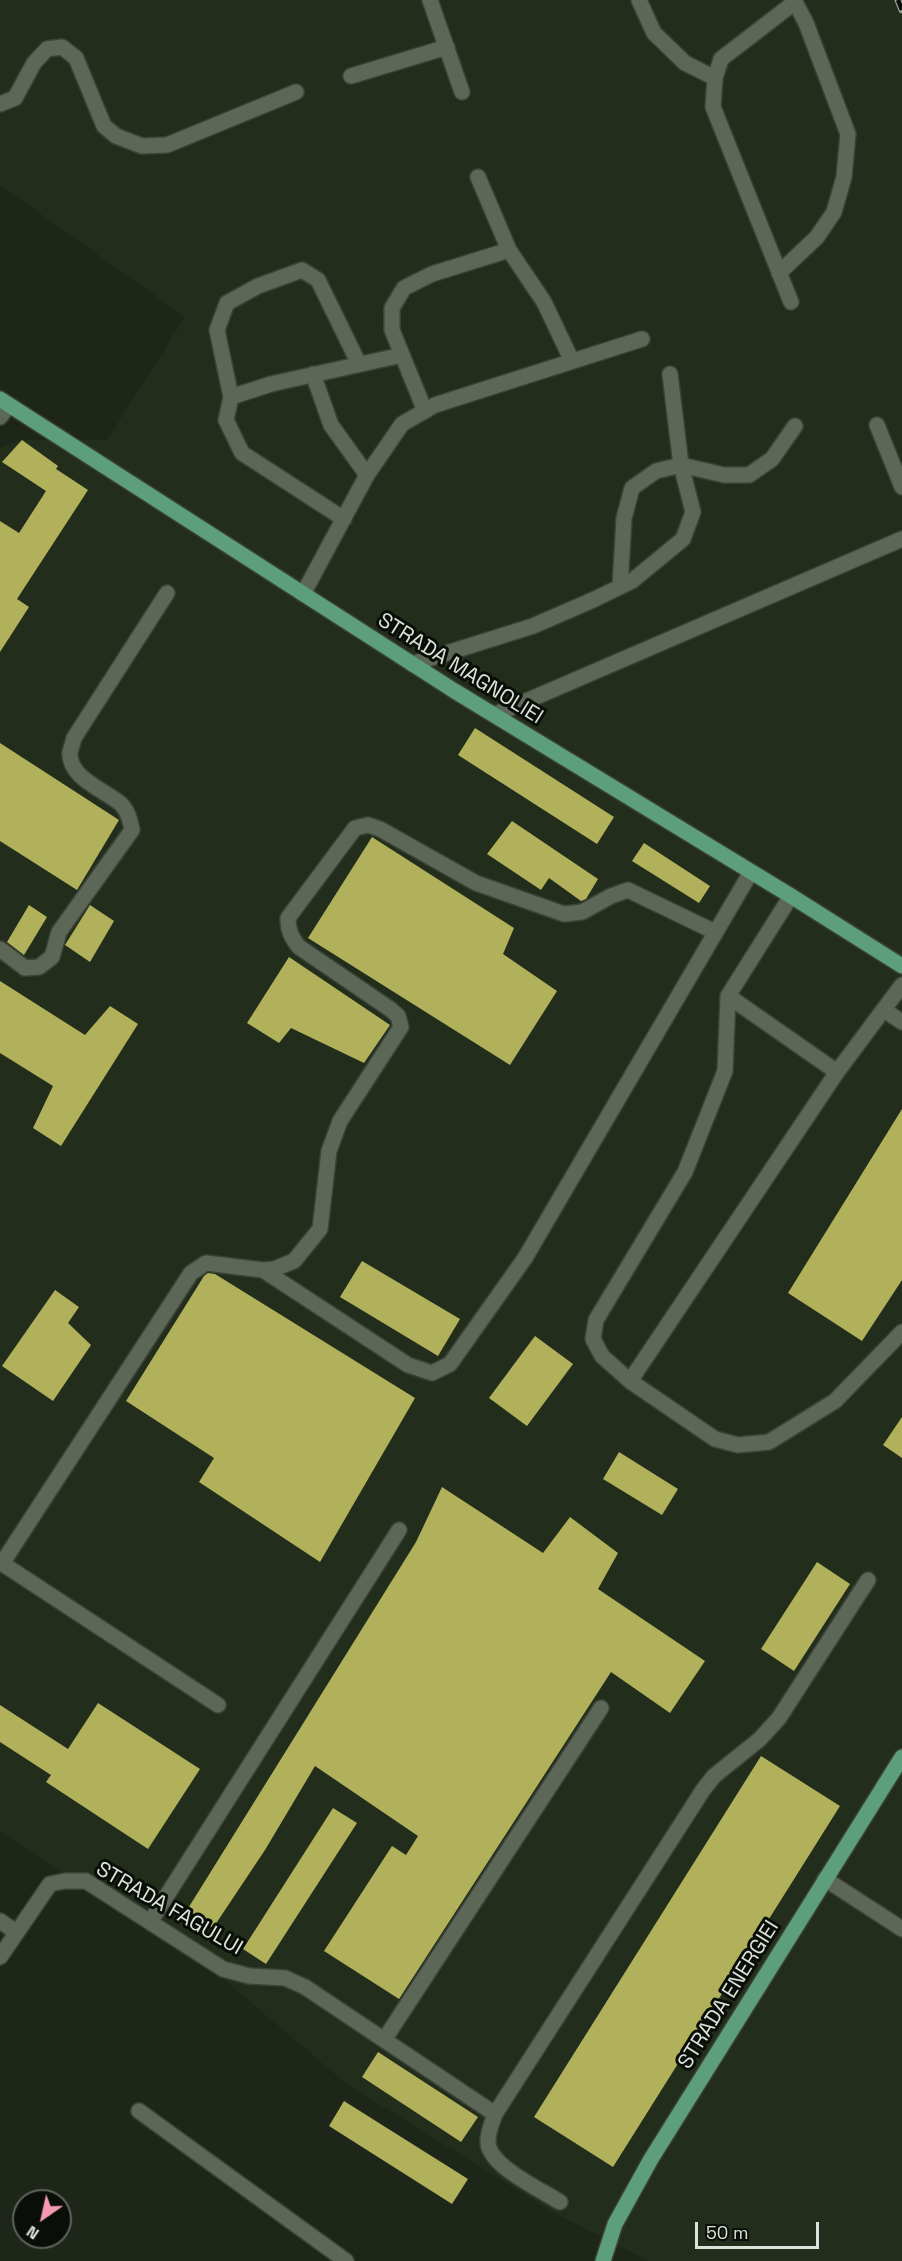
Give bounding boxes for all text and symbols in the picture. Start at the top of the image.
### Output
street label: STRADA MAGNOLIEI [373,608,547,730]
street label: STRADA FAGULUI [91,1857,247,1961]
street label: STRADA ENERGIEI [673,1916,785,2074]
north arrow [12,2189,72,2249]
scale bar [698,2210,822,2248]
text: N [22,2221,43,2244]
text: 50 m [706,2221,748,2244]

